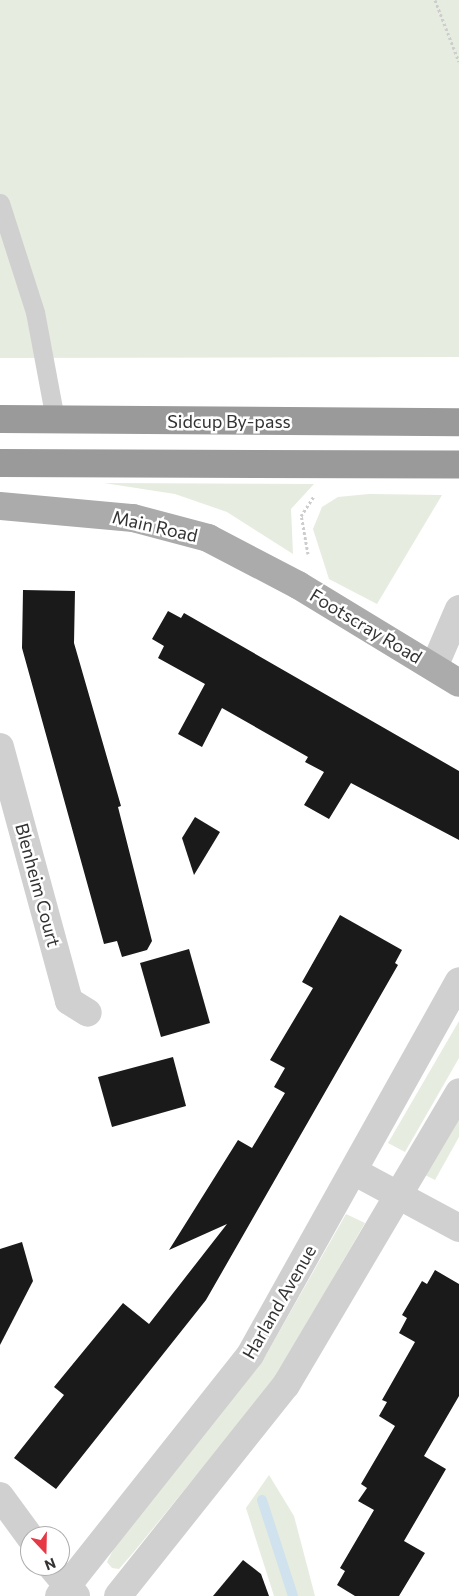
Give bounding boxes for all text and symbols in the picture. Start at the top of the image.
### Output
street label: Sidcup By-pass [167,410,291,432]
street label: Main Road [110,506,200,546]
street label: Footscray Road [306,584,426,668]
street label: Blenheim Court [11,821,65,949]
street label: Harland Avenue [238,1241,320,1363]
north arrow [20,1526,70,1576]
text: N [42,1555,58,1574]

